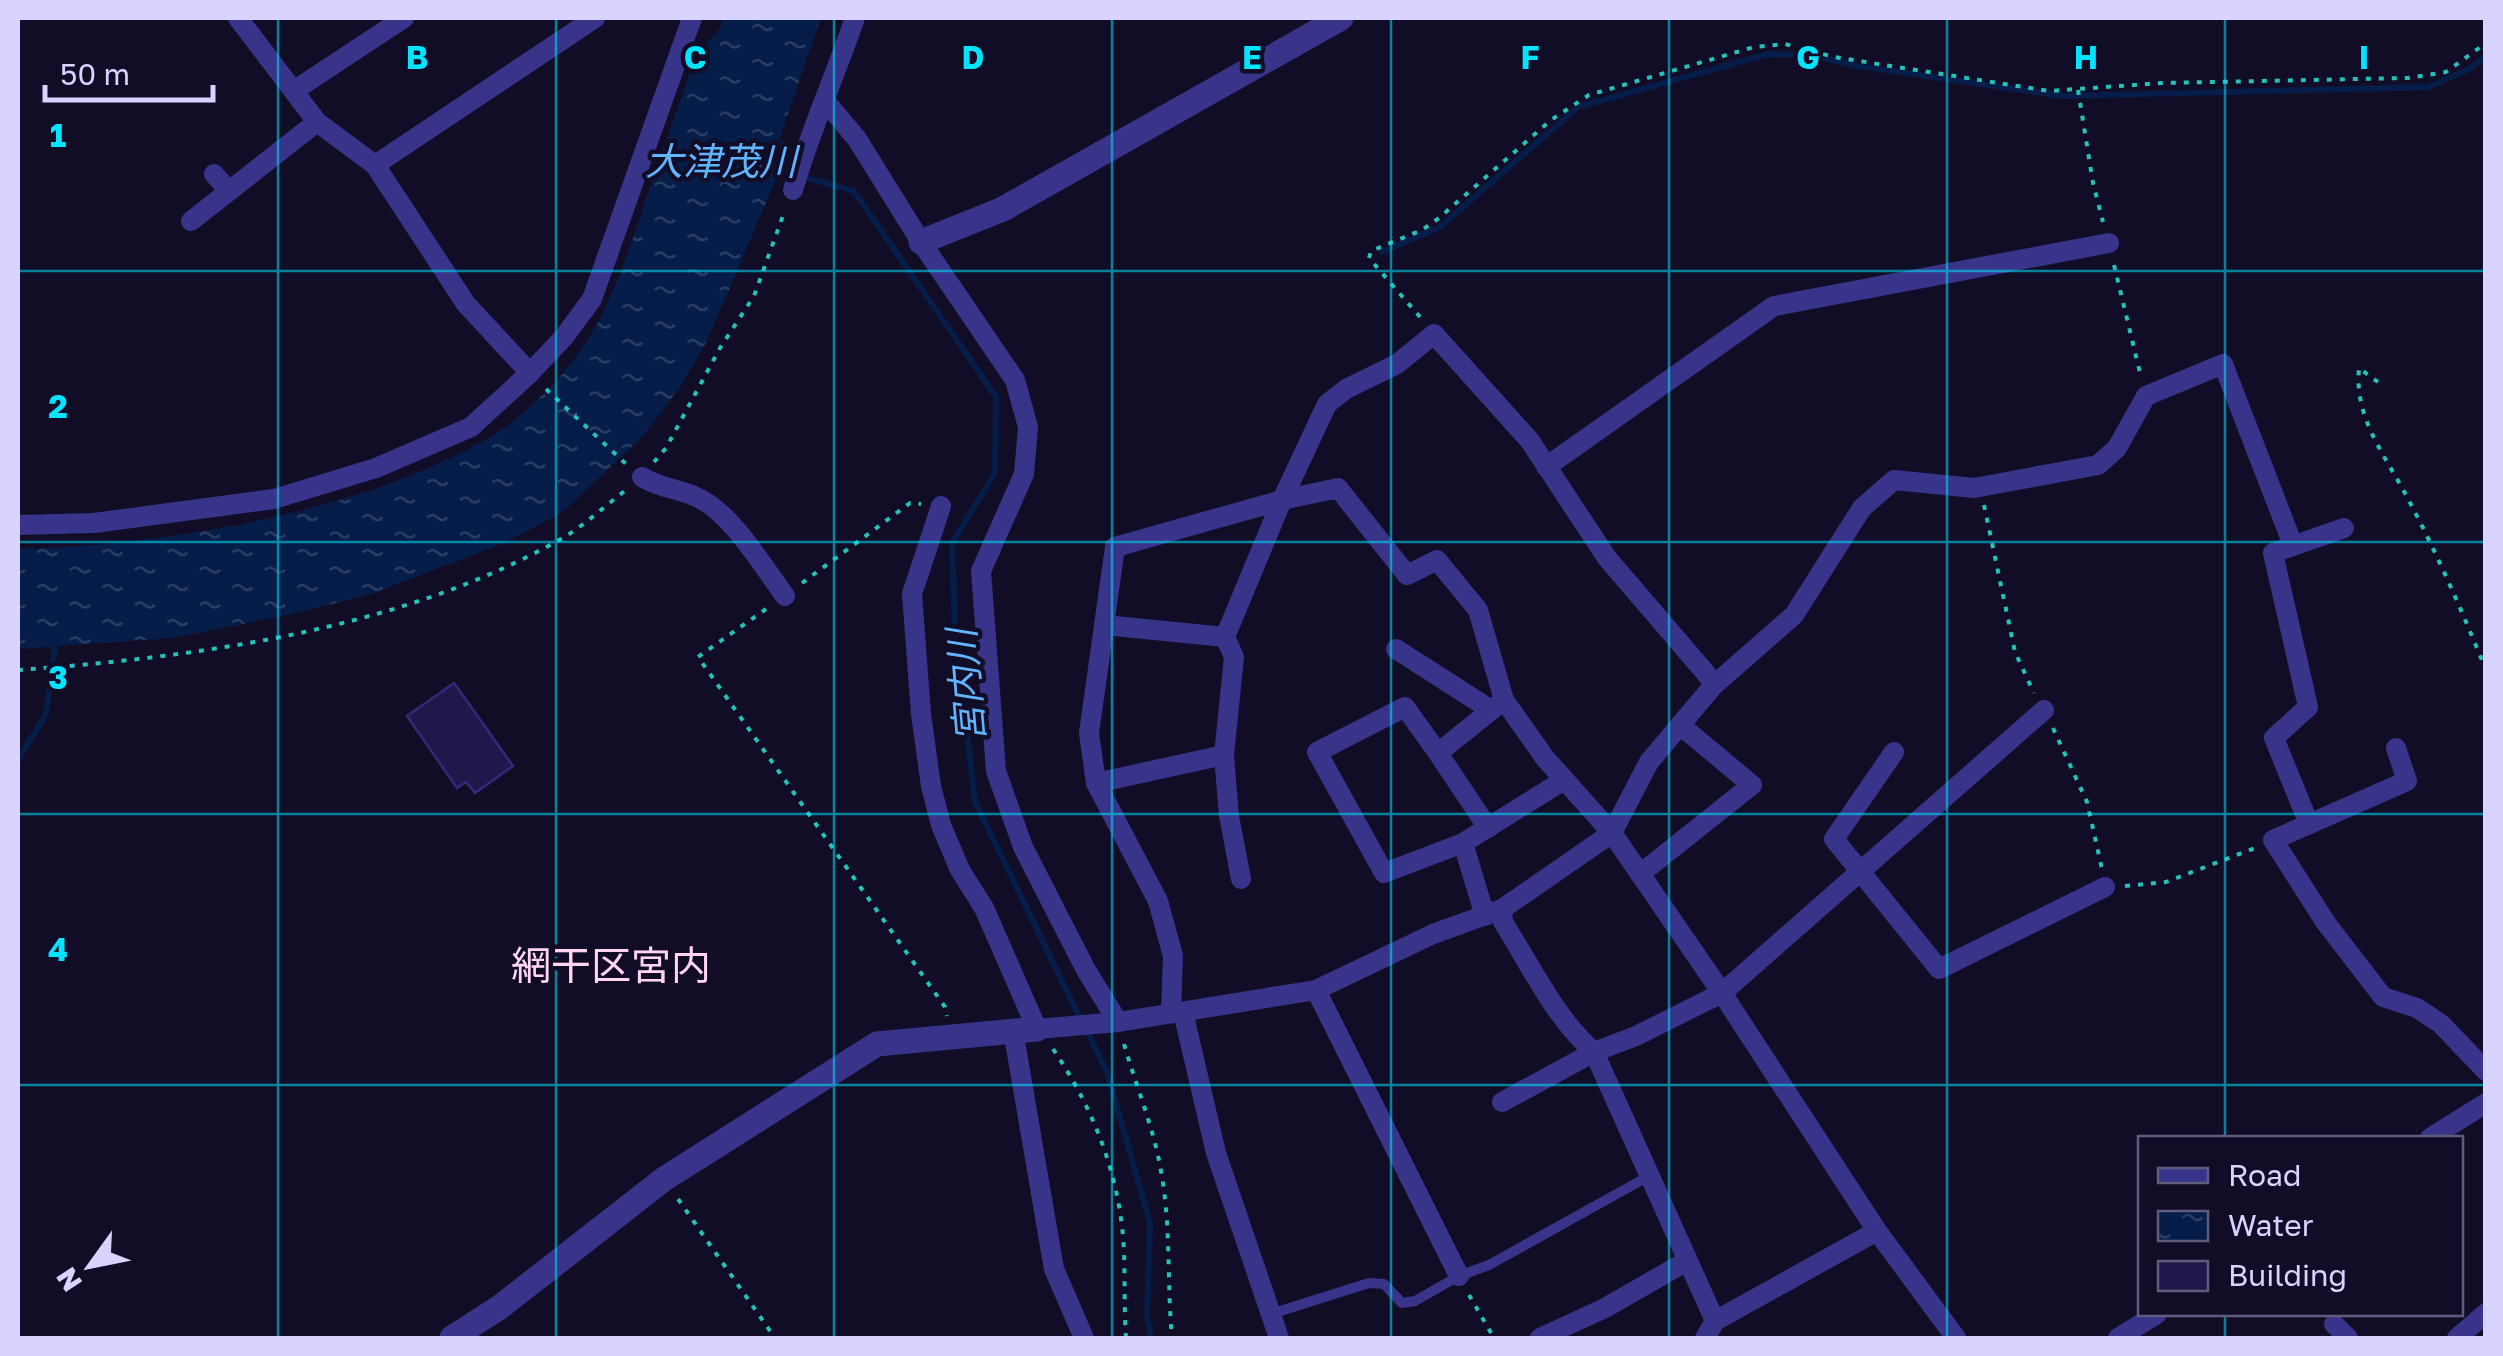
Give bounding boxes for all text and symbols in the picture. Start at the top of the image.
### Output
text: B [406,38,428,76]
text: C [684,38,706,76]
text: D [962,38,984,76]
text: E [1242,38,1262,76]
text: F [1520,38,1540,76]
text: G [1796,38,1820,76]
text: H [2074,38,2098,76]
text: I [2359,38,2369,76]
scale bar [45,40,212,102]
text: 50 m [60,56,130,92]
text: 1 [50,116,66,154]
water label: 大津茂川 [645,138,801,183]
text: 2 [48,387,68,425]
water label: 宮内川 [937,623,992,745]
text: 3 [48,658,68,696]
text: 4 [48,930,68,968]
district label: 網干区宮内 [511,941,711,989]
legend [2138,1136,2463,1316]
text: Road [2228,1157,2302,1193]
text: Water [2228,1207,2314,1243]
north arrow [40,1216,140,1316]
text: Building [2228,1257,2347,1293]
text: N [49,1262,88,1298]

